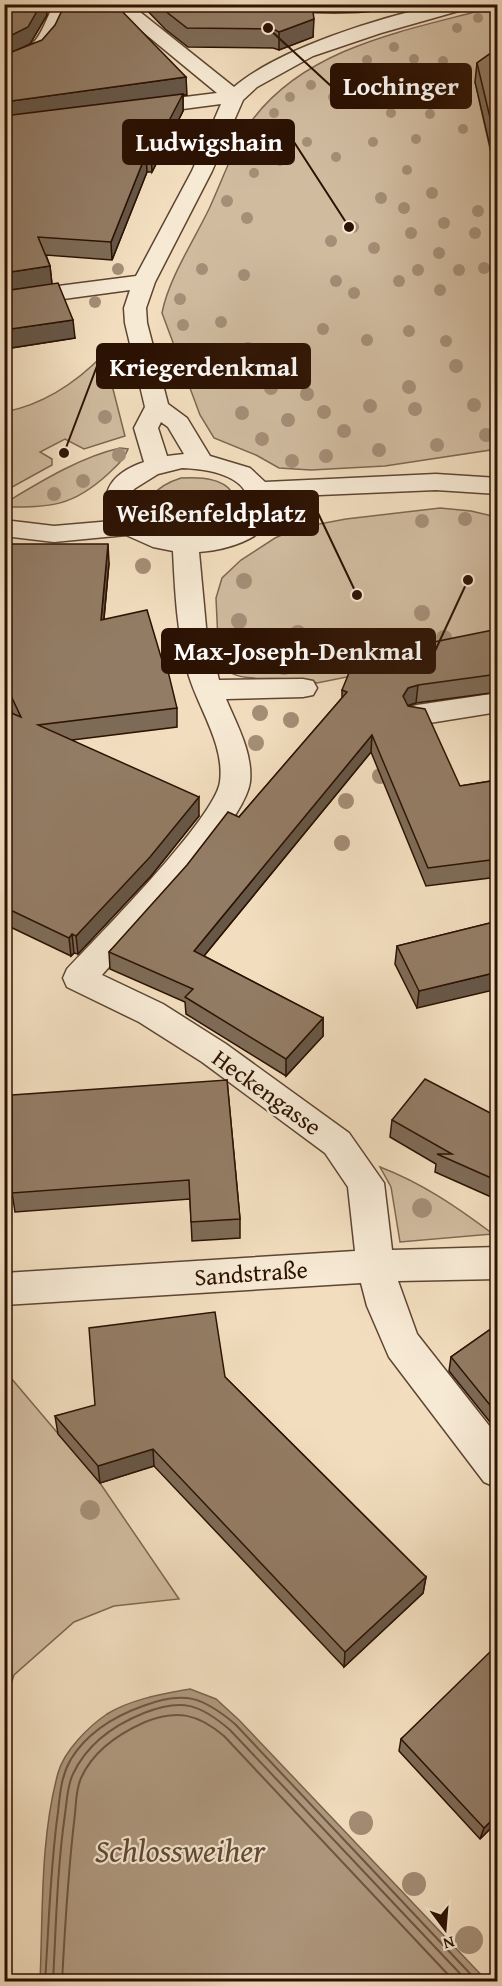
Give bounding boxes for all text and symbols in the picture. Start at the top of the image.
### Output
callout: Lochinger [331,64,471,108]
text: Lochinger [343,66,459,105]
callout: Ludwigshain [123,120,294,164]
text: Ludwigshain [135,122,283,161]
callout: Kriegerdenkmal [97,344,310,388]
text: Kriegerdenkmal [110,347,298,386]
callout: Weißenfeldplatz [104,491,318,535]
text: Weißenfeldplatz [116,493,306,532]
callout: Max-Joseph-Denkmal [162,629,435,673]
text: Max-Joseph-Denkmal [174,631,422,670]
street label: Heckengasse [205,1040,329,1144]
street label: Sandstraße [193,1252,309,1294]
water label: Schlossweiher [95,1827,266,1874]
north arrow [415,1899,475,1959]
text: N [440,1930,458,1957]

